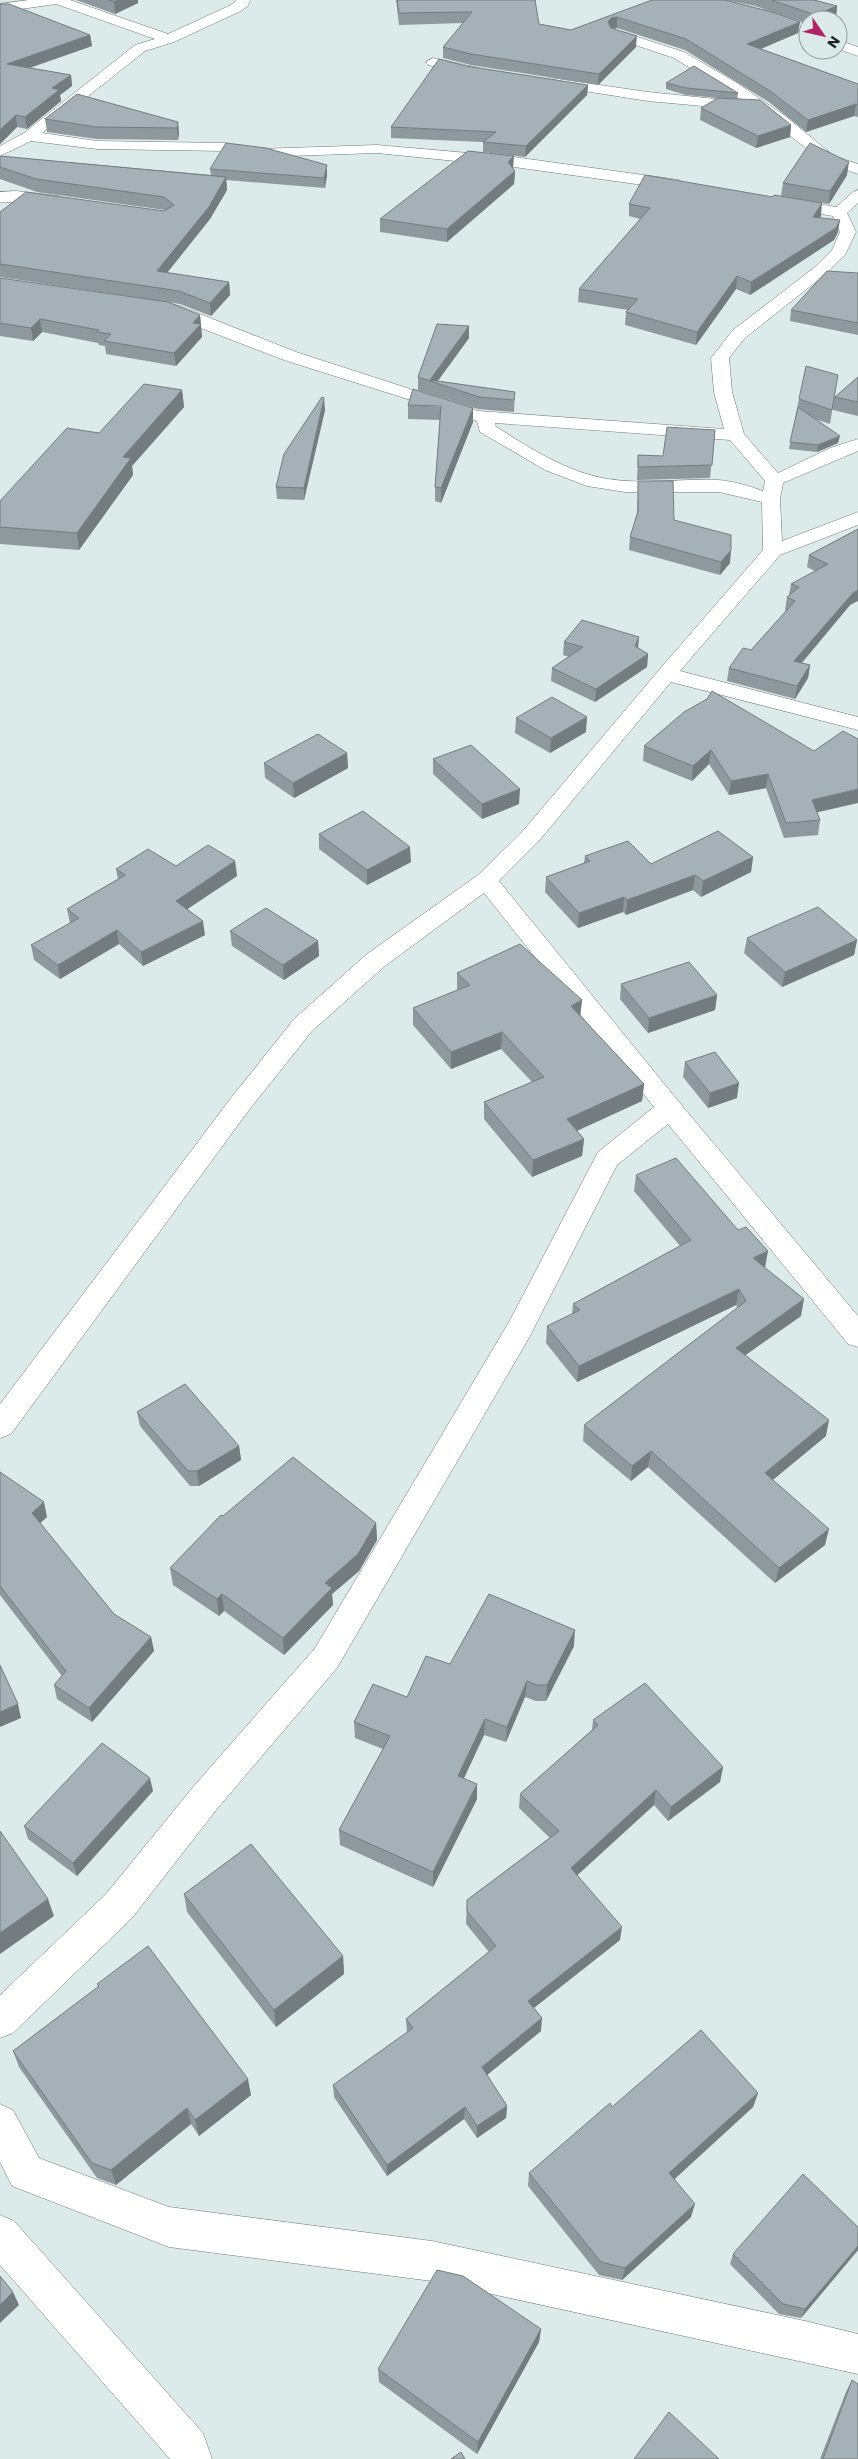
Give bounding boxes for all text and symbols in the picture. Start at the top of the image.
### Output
north arrow [798,10,848,60]
text: N [823,32,845,52]

